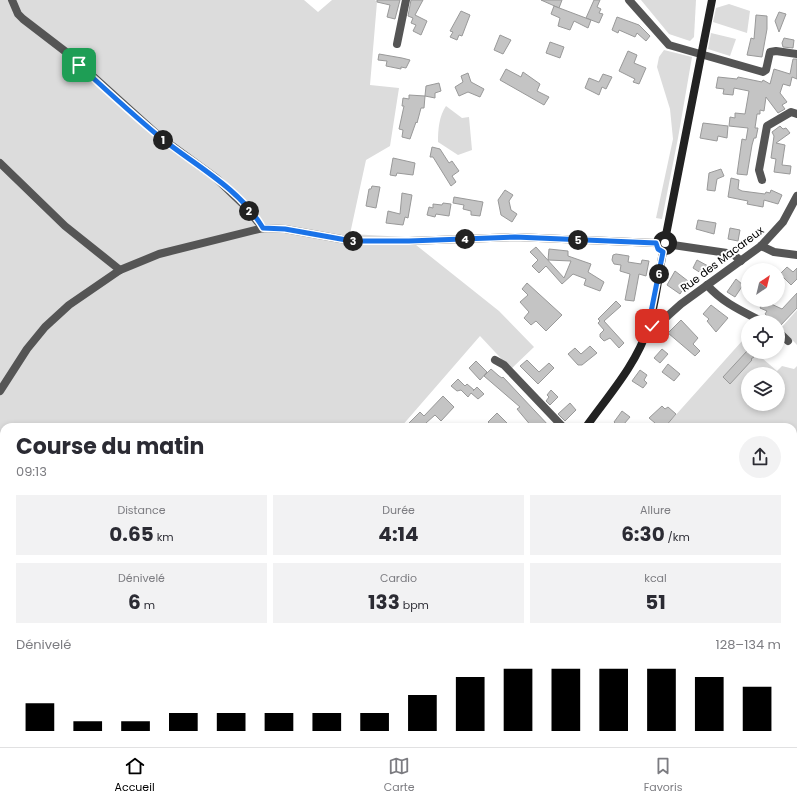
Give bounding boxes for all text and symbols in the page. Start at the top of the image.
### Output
pin [62,48,96,82]
icon: arrive [68,54,90,76]
pin: 1 [153,130,173,150]
text: 1 [161,132,165,148]
pin: 2 [239,201,259,221]
text: 2 [246,203,252,219]
street label: Rue des Macareux [677,222,768,296]
pin: 4 [455,229,475,249]
pin: 5 [568,230,588,250]
pin: 3 [343,231,363,251]
text: 4 [461,231,469,247]
text: 5 [574,232,582,248]
text: 3 [350,233,356,249]
north arrow [741,263,785,307]
map controls [741,263,785,411]
pin: 6 [649,264,669,284]
text: 6 [655,266,663,282]
pin [635,309,669,343]
icon: check [641,315,663,337]
button: locate [741,315,785,359]
button: layers [741,367,785,411]
text: Course du matin [16,431,204,462]
button: share [739,436,781,478]
text: 09:13 [16,462,47,481]
text: Distance [117,502,166,518]
text: Durée [382,502,415,518]
text: Allure [640,502,671,518]
text: 0.65 [109,520,154,548]
text: 4:14 [378,520,419,548]
text: 6:30 [621,520,665,548]
text: km [154,529,174,545]
text: /km [665,529,690,545]
text: Dénivelé [118,570,165,586]
text: Cardio [380,570,417,586]
text: kcal [644,570,667,586]
text: 6 [128,588,141,616]
text: 133 [368,588,400,616]
text: 51 [645,588,666,616]
text: m [141,597,155,613]
text: bpm [400,597,429,613]
text: Dénivelé [16,635,71,654]
text: 128–134 m [716,635,781,654]
tab: Accueil [115,755,155,796]
tab: Carte [384,755,415,796]
tab: Favoris [644,755,682,796]

